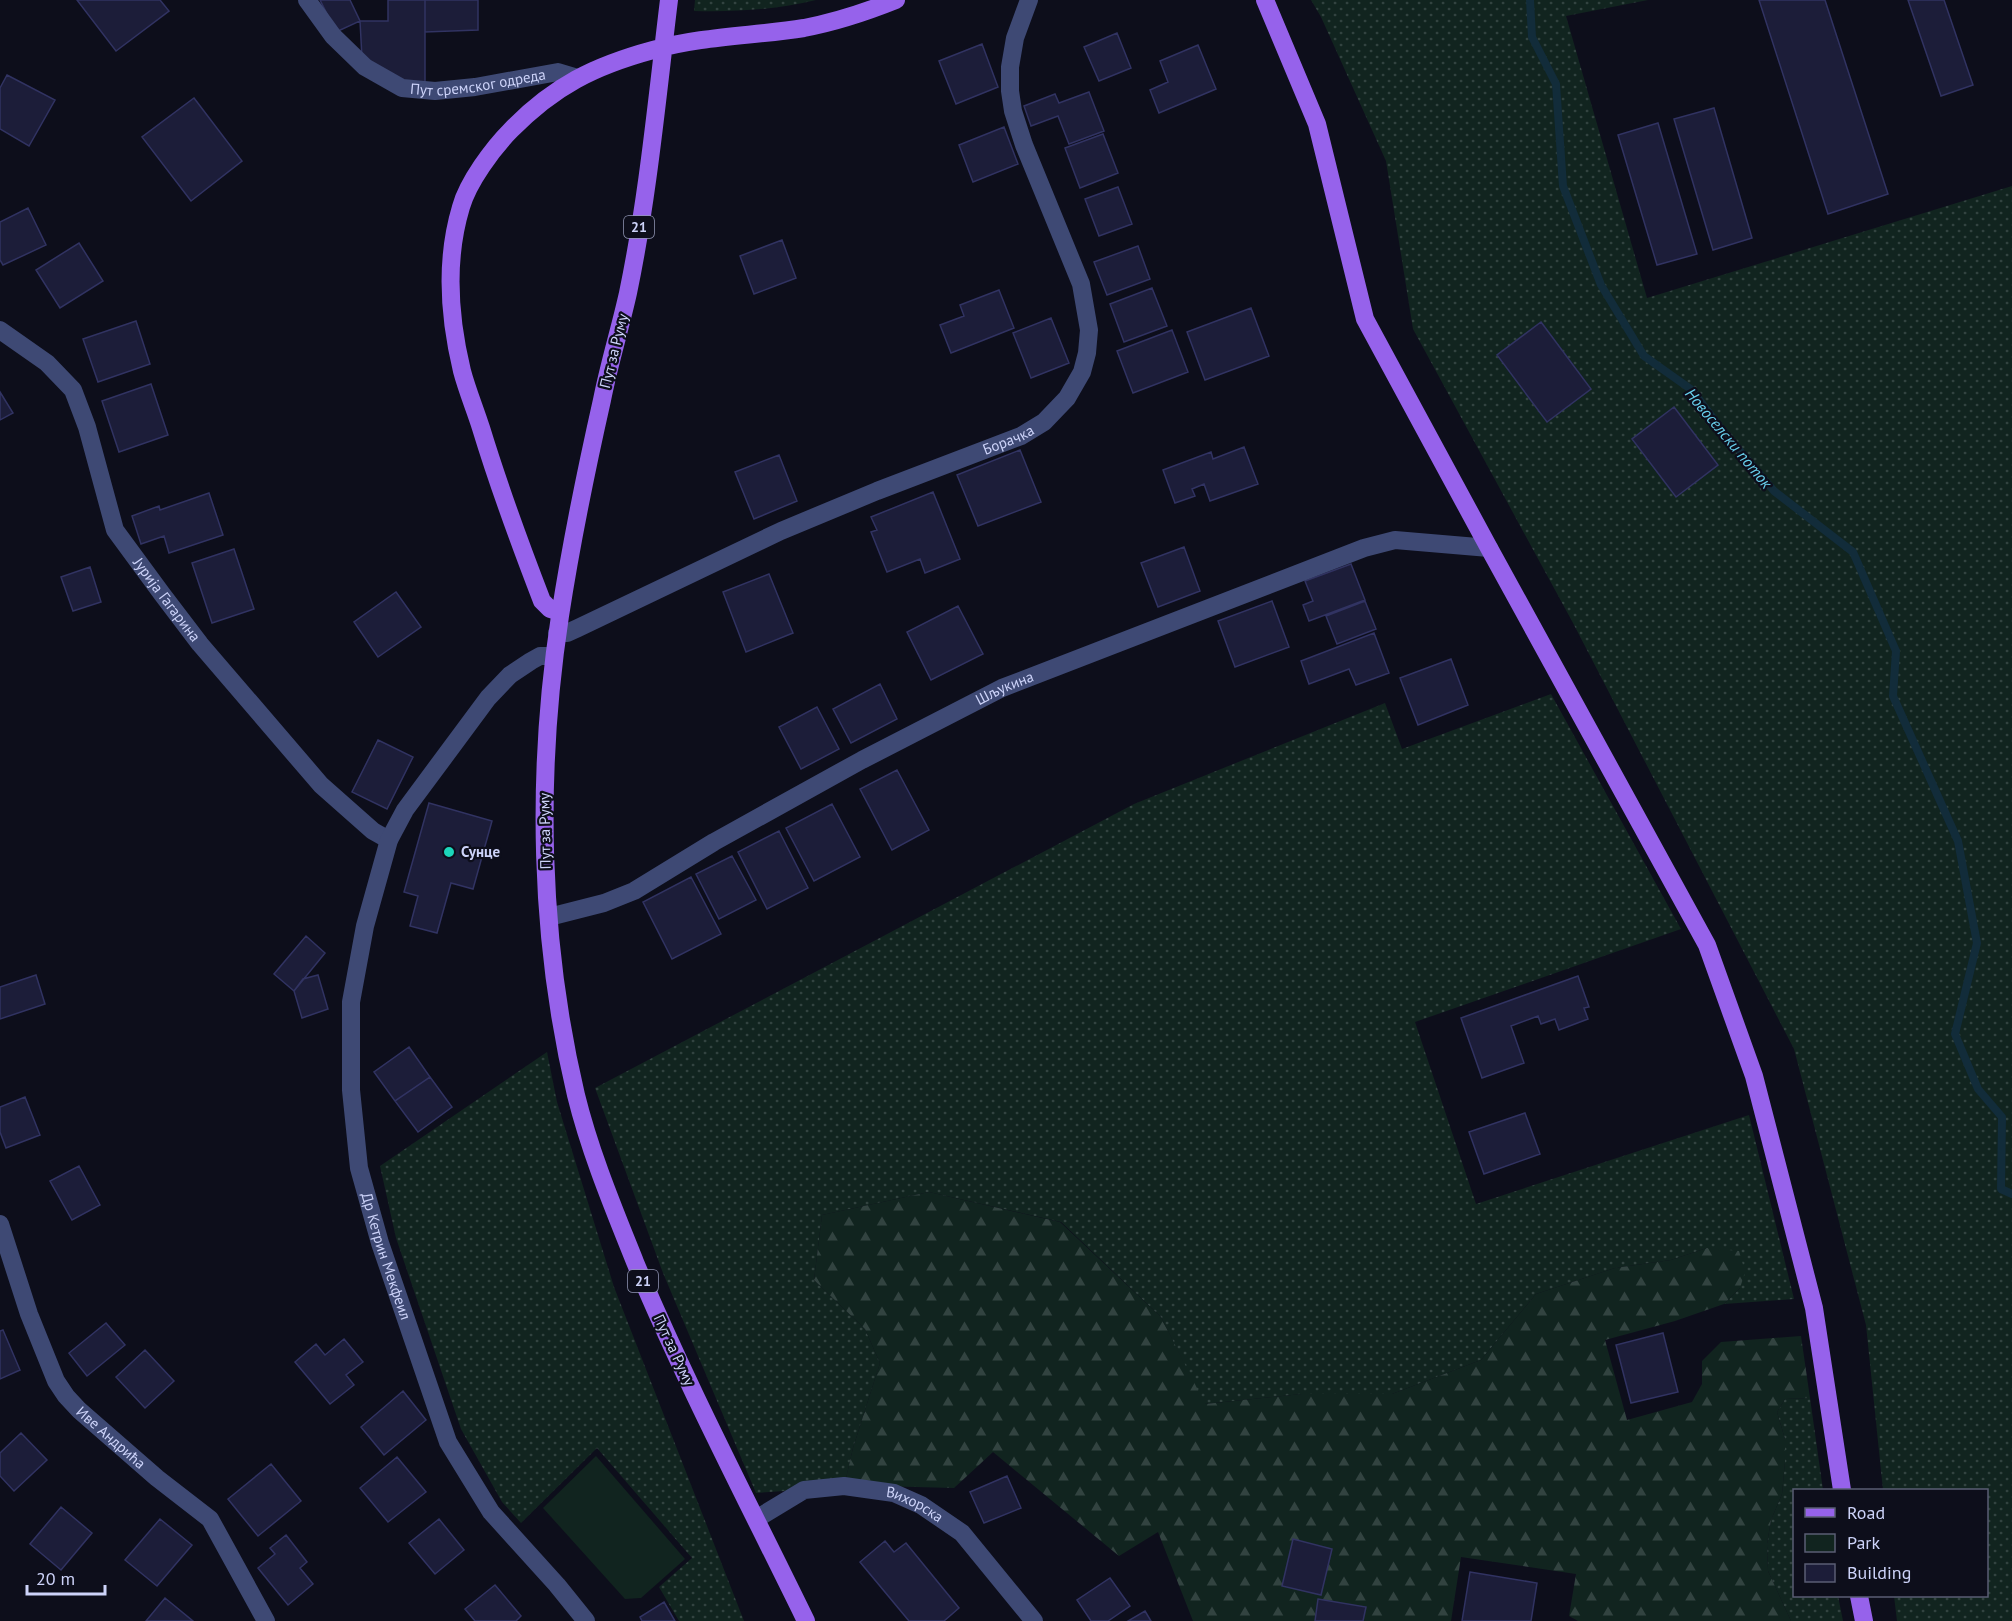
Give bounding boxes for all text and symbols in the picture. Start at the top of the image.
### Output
street label: Пут сремског одреда [409,64,547,100]
road number: 21 [624,216,654,238]
street label: Пут за Руму [595,311,632,390]
water label: Новоселски поток [1681,384,1777,493]
street label: Борачка [980,420,1037,459]
street label: Јурија Гагарина [129,553,205,645]
street label: Шљукина [972,667,1036,709]
street label: Пут за Руму [534,793,555,869]
place label: Сунце [461,842,500,861]
marker: Сунце [442,845,456,859]
street label: Др Кетрин Мекфеил [357,1190,416,1322]
road number: 21 [628,1270,658,1292]
street label: Пут за Руму [650,1311,699,1388]
street label: Иве Андрића [72,1402,150,1473]
street label: Вихорска [885,1482,947,1526]
legend [1793,1489,1988,1597]
text: Road [1847,1501,1885,1524]
text: Park [1847,1531,1880,1554]
scale bar [27,1558,105,1596]
text: Building [1847,1561,1911,1584]
text: 20 m [36,1567,75,1590]

